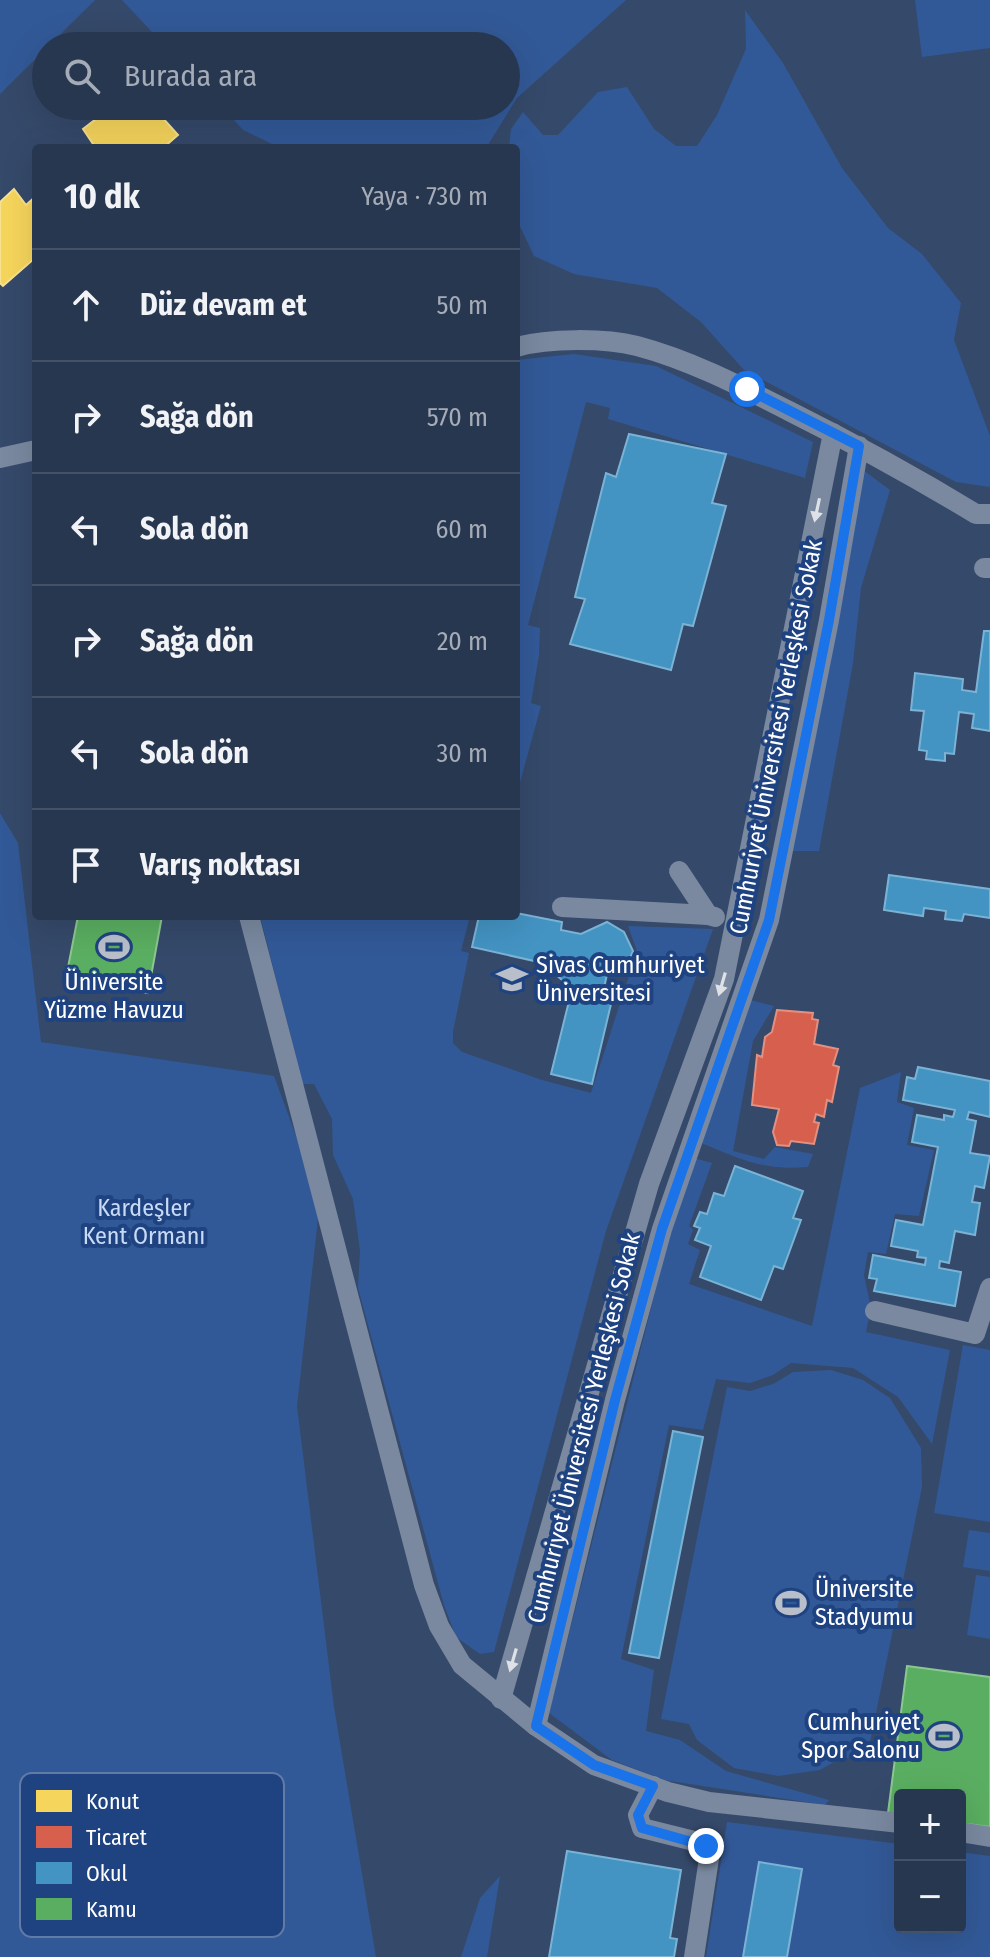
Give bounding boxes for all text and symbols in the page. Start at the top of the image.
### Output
search box [32,32,520,120]
icon: search [60,54,104,98]
text: Burada ara [124,58,257,94]
text: 10 dk [64,176,140,217]
text: Yaya · 730 m [361,181,488,212]
icon: ahead [64,283,108,327]
text: Düz devam et [140,287,307,323]
text: 50 m [436,290,488,321]
route start [729,371,765,407]
icon: right [64,395,108,439]
text: Sağa dön [140,399,254,435]
text: 570 m [427,402,488,433]
one-way arrow [811,497,823,522]
icon: left [64,507,108,551]
text: Sola dön [140,511,249,547]
text: 60 m [435,514,488,545]
street label: Cumhuriyet Üniversitesi Yerleşkesi Sokak [724,537,828,937]
icon: right [64,619,108,663]
text: Sağa dön [140,623,254,659]
text: 20 m [437,626,488,657]
icon: left [64,731,108,775]
text: Sola dön [140,735,249,771]
text: 30 m [437,738,488,769]
icon: arrive [64,843,108,887]
text: Varış noktası [140,847,301,883]
sports icon: Üniversite Yüzme Havuzu [97,930,131,964]
place label: Sivas Cumhuriyet Üniversitesi [536,951,705,1007]
school or university icon: Sivas Cumhuriyet Üniversitesi [495,962,529,996]
place label: Üniversite Yüzme Havuzu [44,968,184,1024]
one-way arrow [715,972,728,996]
park label: Kardeşler Kent Ormanı [83,1194,205,1250]
street label: Cumhuriyet Üniversitesi Yerleşkesi Sokak [522,1229,646,1626]
place label: Üniversite Stadyumu [815,1575,914,1631]
sports icon: Üniversite Stadyumu [774,1586,808,1620]
one-way arrow [506,1648,519,1672]
place label: Cumhuriyet Spor Salonu [801,1708,920,1764]
sports icon: Cumhuriyet Spor Salonu [927,1719,961,1753]
legend [20,1773,284,1937]
text: Konut [86,1788,140,1815]
map controls [894,1789,966,1933]
button: + [894,1789,966,1861]
text: Ticaret [86,1824,148,1851]
route end [688,1828,724,1864]
text: Okul [86,1860,127,1887]
button: − [894,1861,966,1933]
text: Kamu [86,1896,137,1923]

